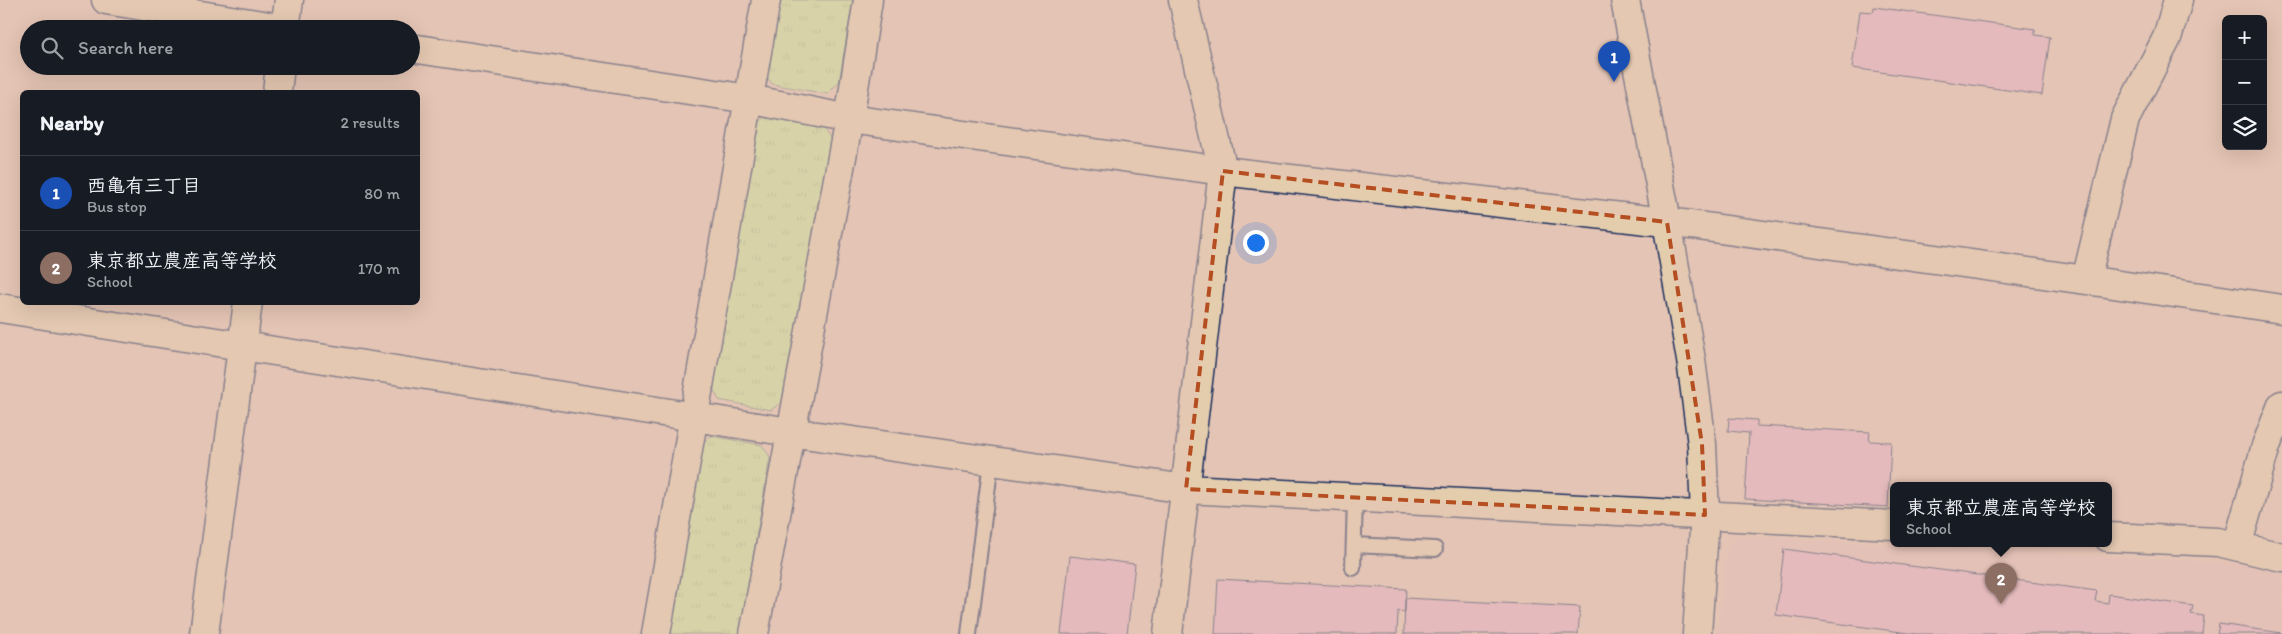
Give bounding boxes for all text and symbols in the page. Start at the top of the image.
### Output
map controls [2222,15,2267,150]
button: + [2222,15,2267,60]
search box [20,20,420,75]
icon: search [38,34,66,62]
text: Search here [78,36,173,59]
pin: 1 [1598,41,1630,82]
button: − [2222,60,2267,105]
button: layers [2222,105,2267,150]
text: Nearby [40,110,104,135]
text: 2 results [340,113,400,132]
text: 西亀有三丁目 [87,174,201,197]
text: 1 [52,184,60,203]
text: 80 m [364,184,400,203]
text: Bus stop [87,197,147,216]
your location [1243,230,1269,256]
text: 東京都立農産高等学校 [87,249,277,272]
text: 2 [52,259,60,278]
text: 170 m [358,259,400,278]
text: School [87,272,133,291]
popup [1890,482,2112,547]
text: 東京都立農産高等学校 [1906,496,2096,519]
text: School [1906,519,1952,538]
pin: 2 [1985,563,2017,604]

